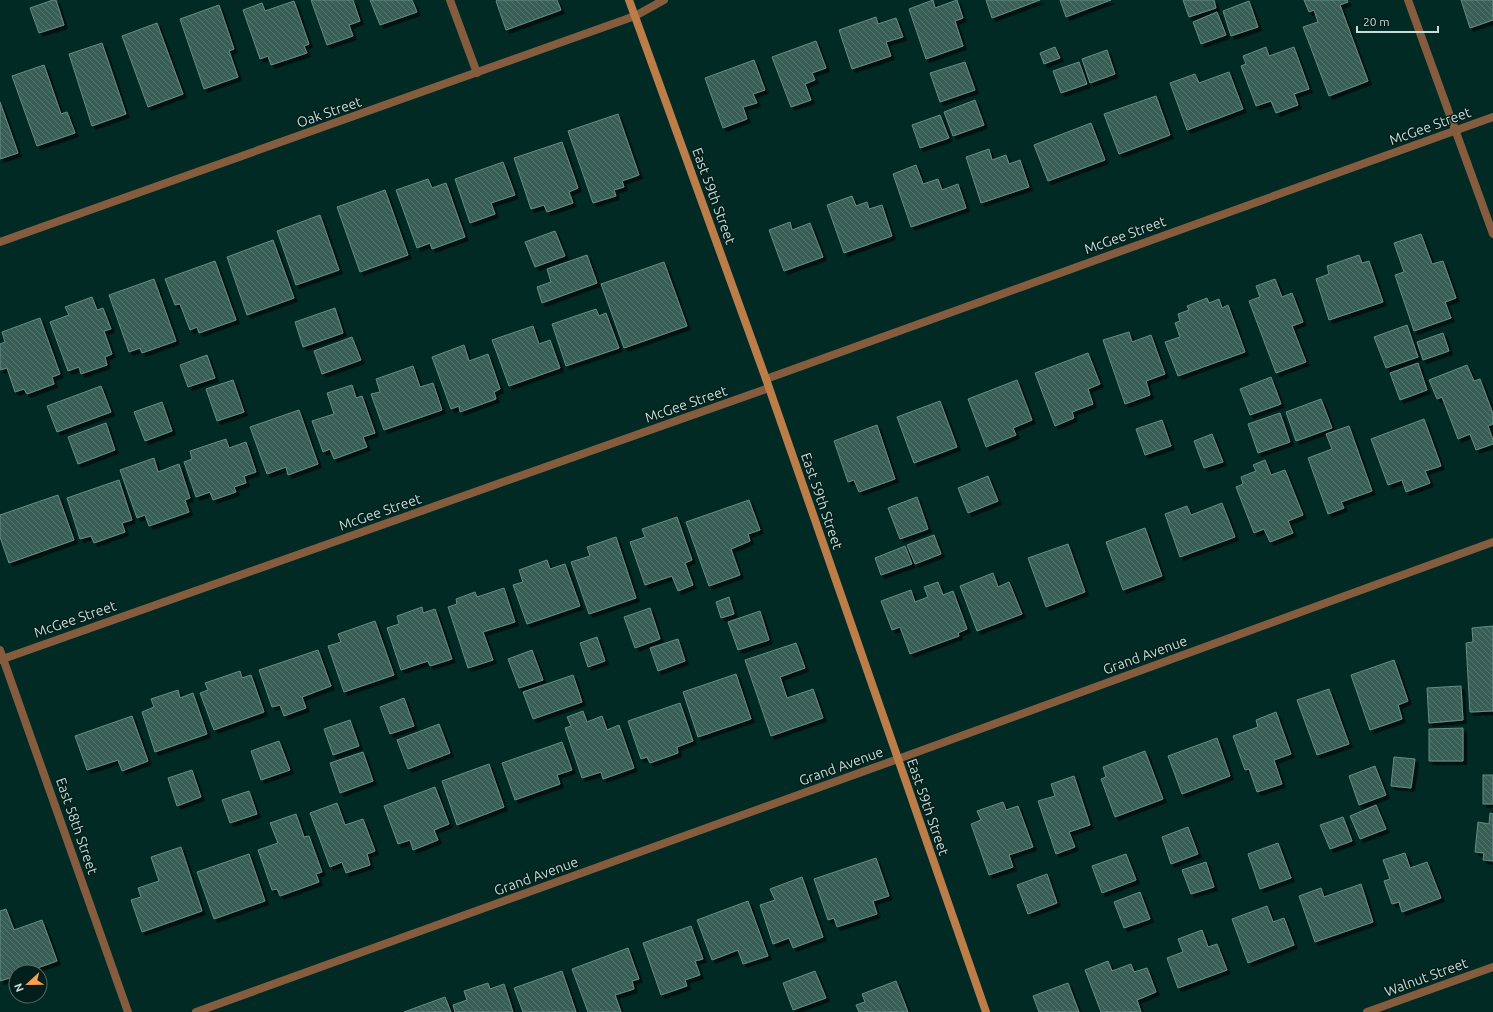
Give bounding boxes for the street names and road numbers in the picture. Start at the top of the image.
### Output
street label: Oak Street [295,93,364,131]
street label: McGee Street [1387,104,1473,148]
street label: East 59th Street [689,146,739,247]
street label: McGee Street [1082,213,1168,257]
street label: McGee Street [643,382,730,426]
street label: East 59th Street [798,450,846,552]
street label: McGee Street [337,490,424,534]
street label: McGee Street [32,597,119,641]
street label: Grand Avenue [1101,632,1189,678]
street label: Grand Avenue [797,743,885,789]
street label: East 59th Street [904,756,952,858]
street label: East 58th Street [53,775,101,877]
street label: Grand Avenue [492,853,580,899]
street label: Walnut Street [1382,954,1470,999]

